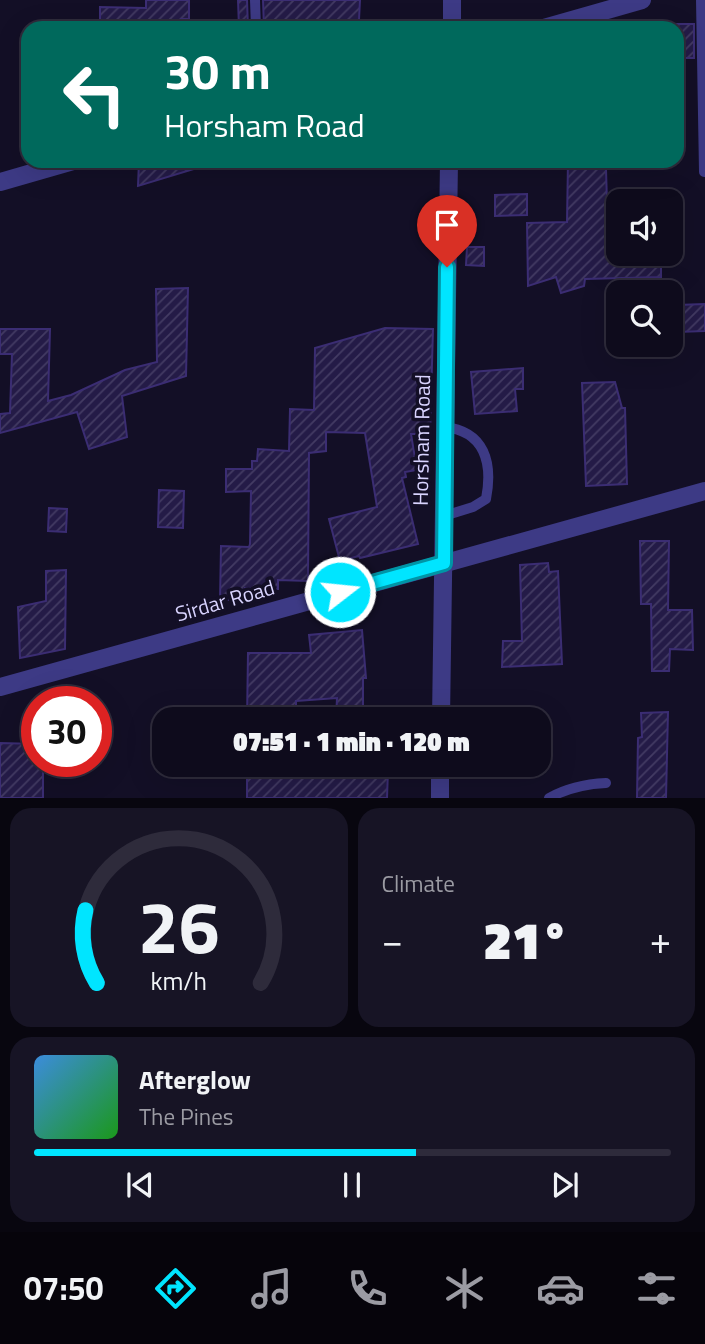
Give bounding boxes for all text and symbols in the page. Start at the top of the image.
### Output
text: 30 m [164,33,271,108]
icon: left [49,49,140,140]
text: Horsham Road [164,101,365,149]
map controls [606,189,683,357]
button: sound [606,189,683,266]
pin [417,195,477,267]
icon: arrive [428,206,466,244]
button: search [606,280,683,357]
street label: Horsham Road [404,374,438,506]
position arrow [303,555,377,629]
street label: Sirdar Road [171,571,278,629]
speed limit sign: 30 [21,686,112,777]
text: 07:51 · 1 min · 120 m [233,722,470,761]
text: Climate [382,866,455,901]
text: 26 [138,872,220,982]
text: 21° [483,900,569,979]
text: − [382,911,403,969]
text: + [650,911,671,969]
text: km/h [150,962,207,1000]
text: Afterglow [139,1060,251,1099]
text: The Pines [139,1099,233,1134]
icon: previous [121,1166,159,1204]
icon: pause [333,1166,371,1204]
icon: next [546,1166,584,1204]
text: 07:50 [24,1264,104,1312]
icon: directions [151,1264,200,1313]
icon: music [247,1264,296,1313]
icon: phone [343,1264,392,1313]
icon: climate [440,1264,489,1313]
icon: car [536,1264,585,1313]
icon: filters [632,1264,681,1313]

